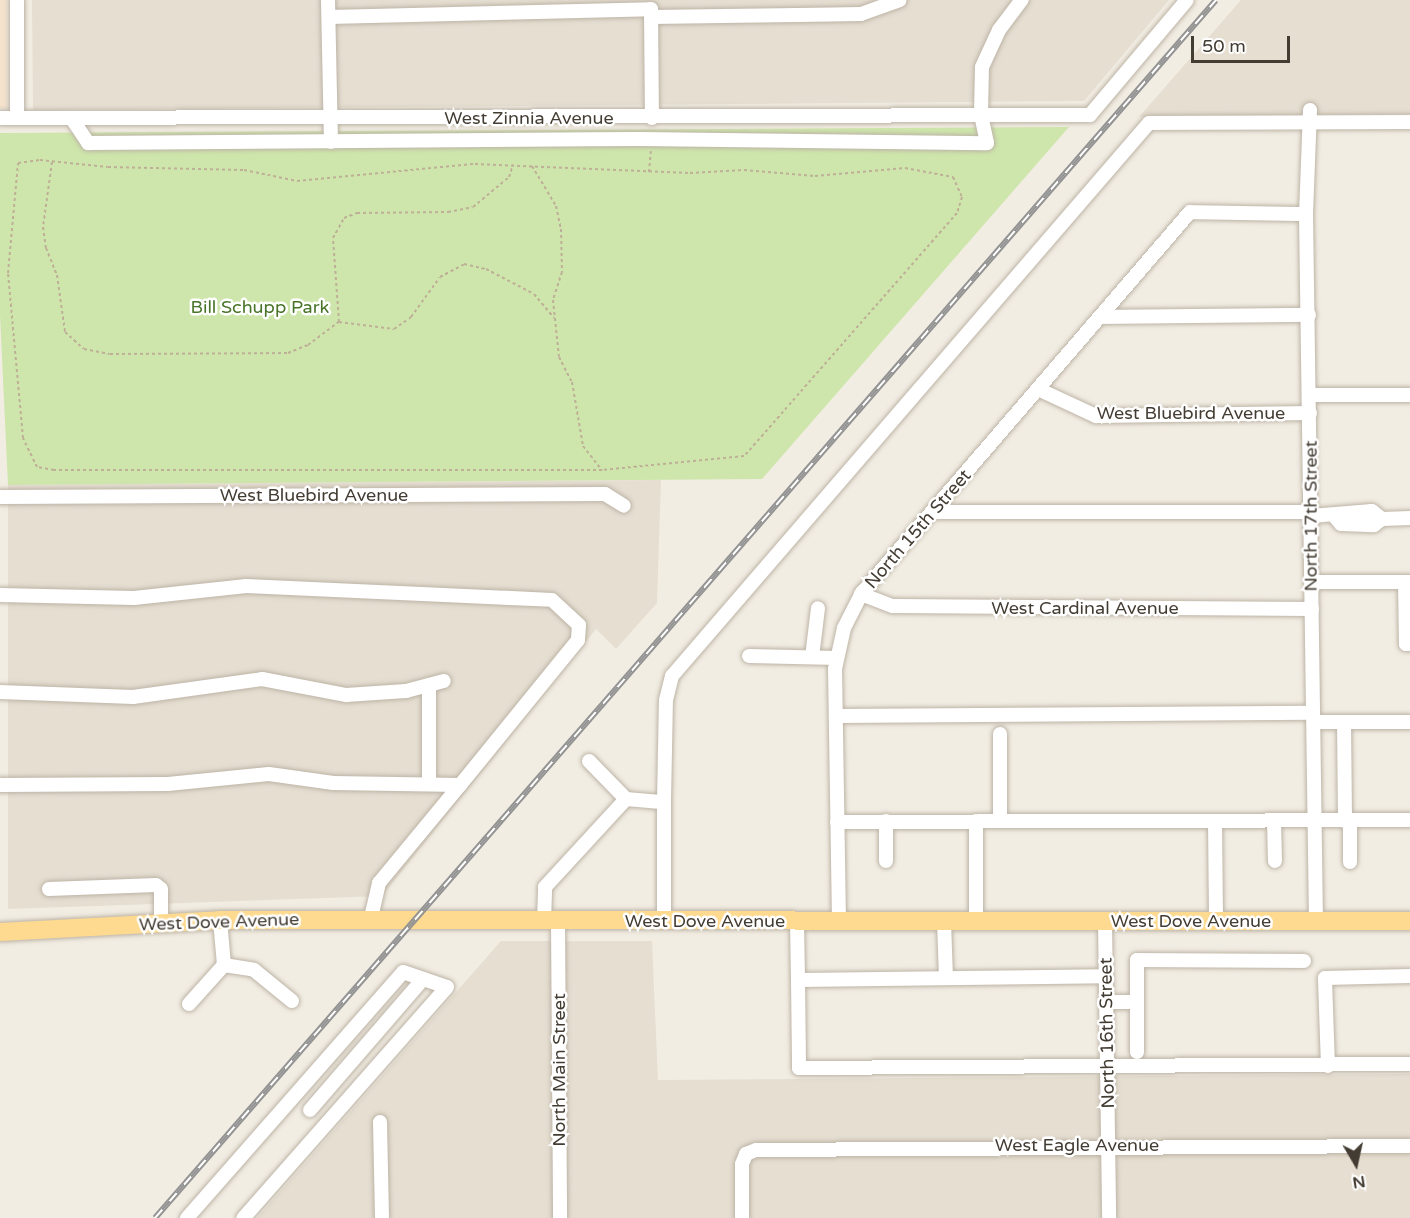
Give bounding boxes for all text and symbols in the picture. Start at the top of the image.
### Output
scale bar [1194,24,1293,62]
text: 50 m [1202,35,1246,57]
street label: West Zinnia Avenue [444,107,614,129]
park label: Bill Schupp Park [191,296,329,318]
street label: West Bluebird Avenue [1097,402,1285,424]
street label: North 17th Street [1300,440,1322,592]
street label: North 15th Street [860,465,976,593]
street label: West Bluebird Avenue [220,484,408,506]
street label: West Cardinal Avenue [991,597,1179,619]
street label: West Dove Avenue [138,908,300,936]
street label: West Dove Avenue [625,910,785,932]
street label: West Dove Avenue [1111,910,1271,932]
street label: North 16th Street [1095,957,1119,1109]
street label: North Main Street [548,993,570,1147]
street label: West Eagle Avenue [995,1134,1159,1156]
north arrow [1326,1134,1386,1194]
text: N [1351,1171,1367,1193]

